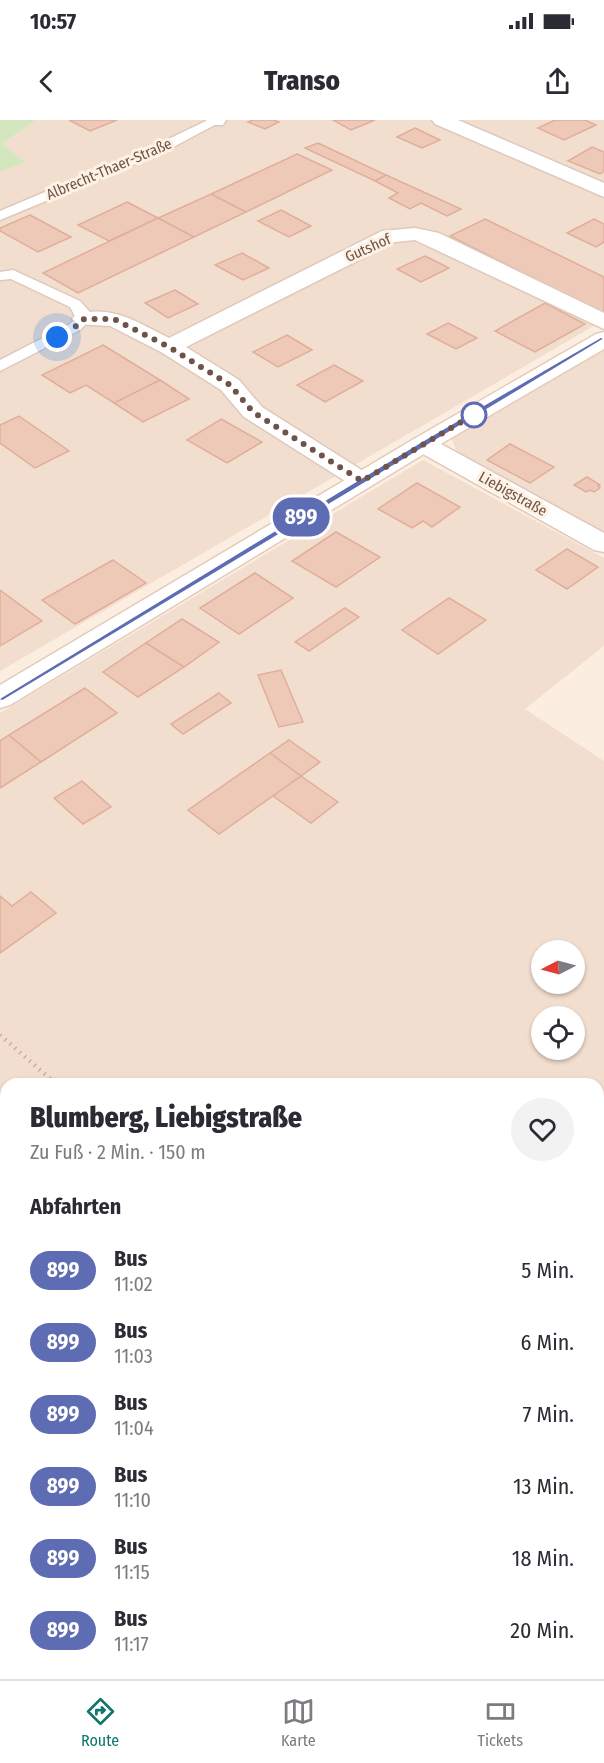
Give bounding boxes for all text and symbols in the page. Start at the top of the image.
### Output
text: 10:57 [30,8,76,35]
icon: back [30,65,63,98]
text: Transo [264,65,340,97]
icon: share [541,65,574,98]
street label: Albrecht-Thaer-Straße [44,134,174,204]
street label: Gutshof [342,229,395,266]
your location [42,322,72,352]
unlabelled marker [461,402,487,428]
street label: Liebigstraße [476,468,550,520]
line badge: 899 [266,498,336,536]
text: 899 [285,504,317,530]
north arrow [531,940,585,994]
map controls [531,940,585,1060]
button: locate [531,1006,585,1060]
button: heart [511,1098,574,1161]
text: Blumberg, Liebigstraße [30,1101,302,1134]
text: Zu Fuß · 2 Min. · 150 m [30,1140,206,1164]
text: Abfahrten [30,1193,121,1220]
text: Bus [114,1245,147,1272]
text: 899 [47,1257,79,1283]
text: 5 Min. [521,1257,574,1284]
text: 11:02 [114,1272,153,1296]
text: Bus [114,1317,147,1344]
text: 899 [47,1329,79,1355]
text: 6 Min. [520,1329,574,1356]
text: 11:03 [114,1344,153,1368]
text: Bus [114,1389,147,1416]
text: 899 [47,1401,79,1427]
text: 7 Min. [522,1401,574,1428]
text: 11:04 [114,1416,154,1440]
text: Bus [114,1461,147,1488]
text: 899 [47,1473,79,1499]
text: 13 Min. [513,1473,574,1500]
text: 11:10 [114,1488,151,1512]
text: Bus [114,1533,147,1560]
text: 899 [47,1545,79,1571]
text: 18 Min. [512,1545,574,1572]
text: 11:15 [114,1560,150,1584]
text: Bus [114,1605,147,1632]
text: 899 [47,1617,79,1643]
text: 20 Min. [510,1617,574,1644]
text: 11:17 [114,1632,149,1656]
tab: Route [81,1695,119,1750]
tab: Karte [281,1695,316,1750]
tab: Tickets [477,1695,523,1750]

